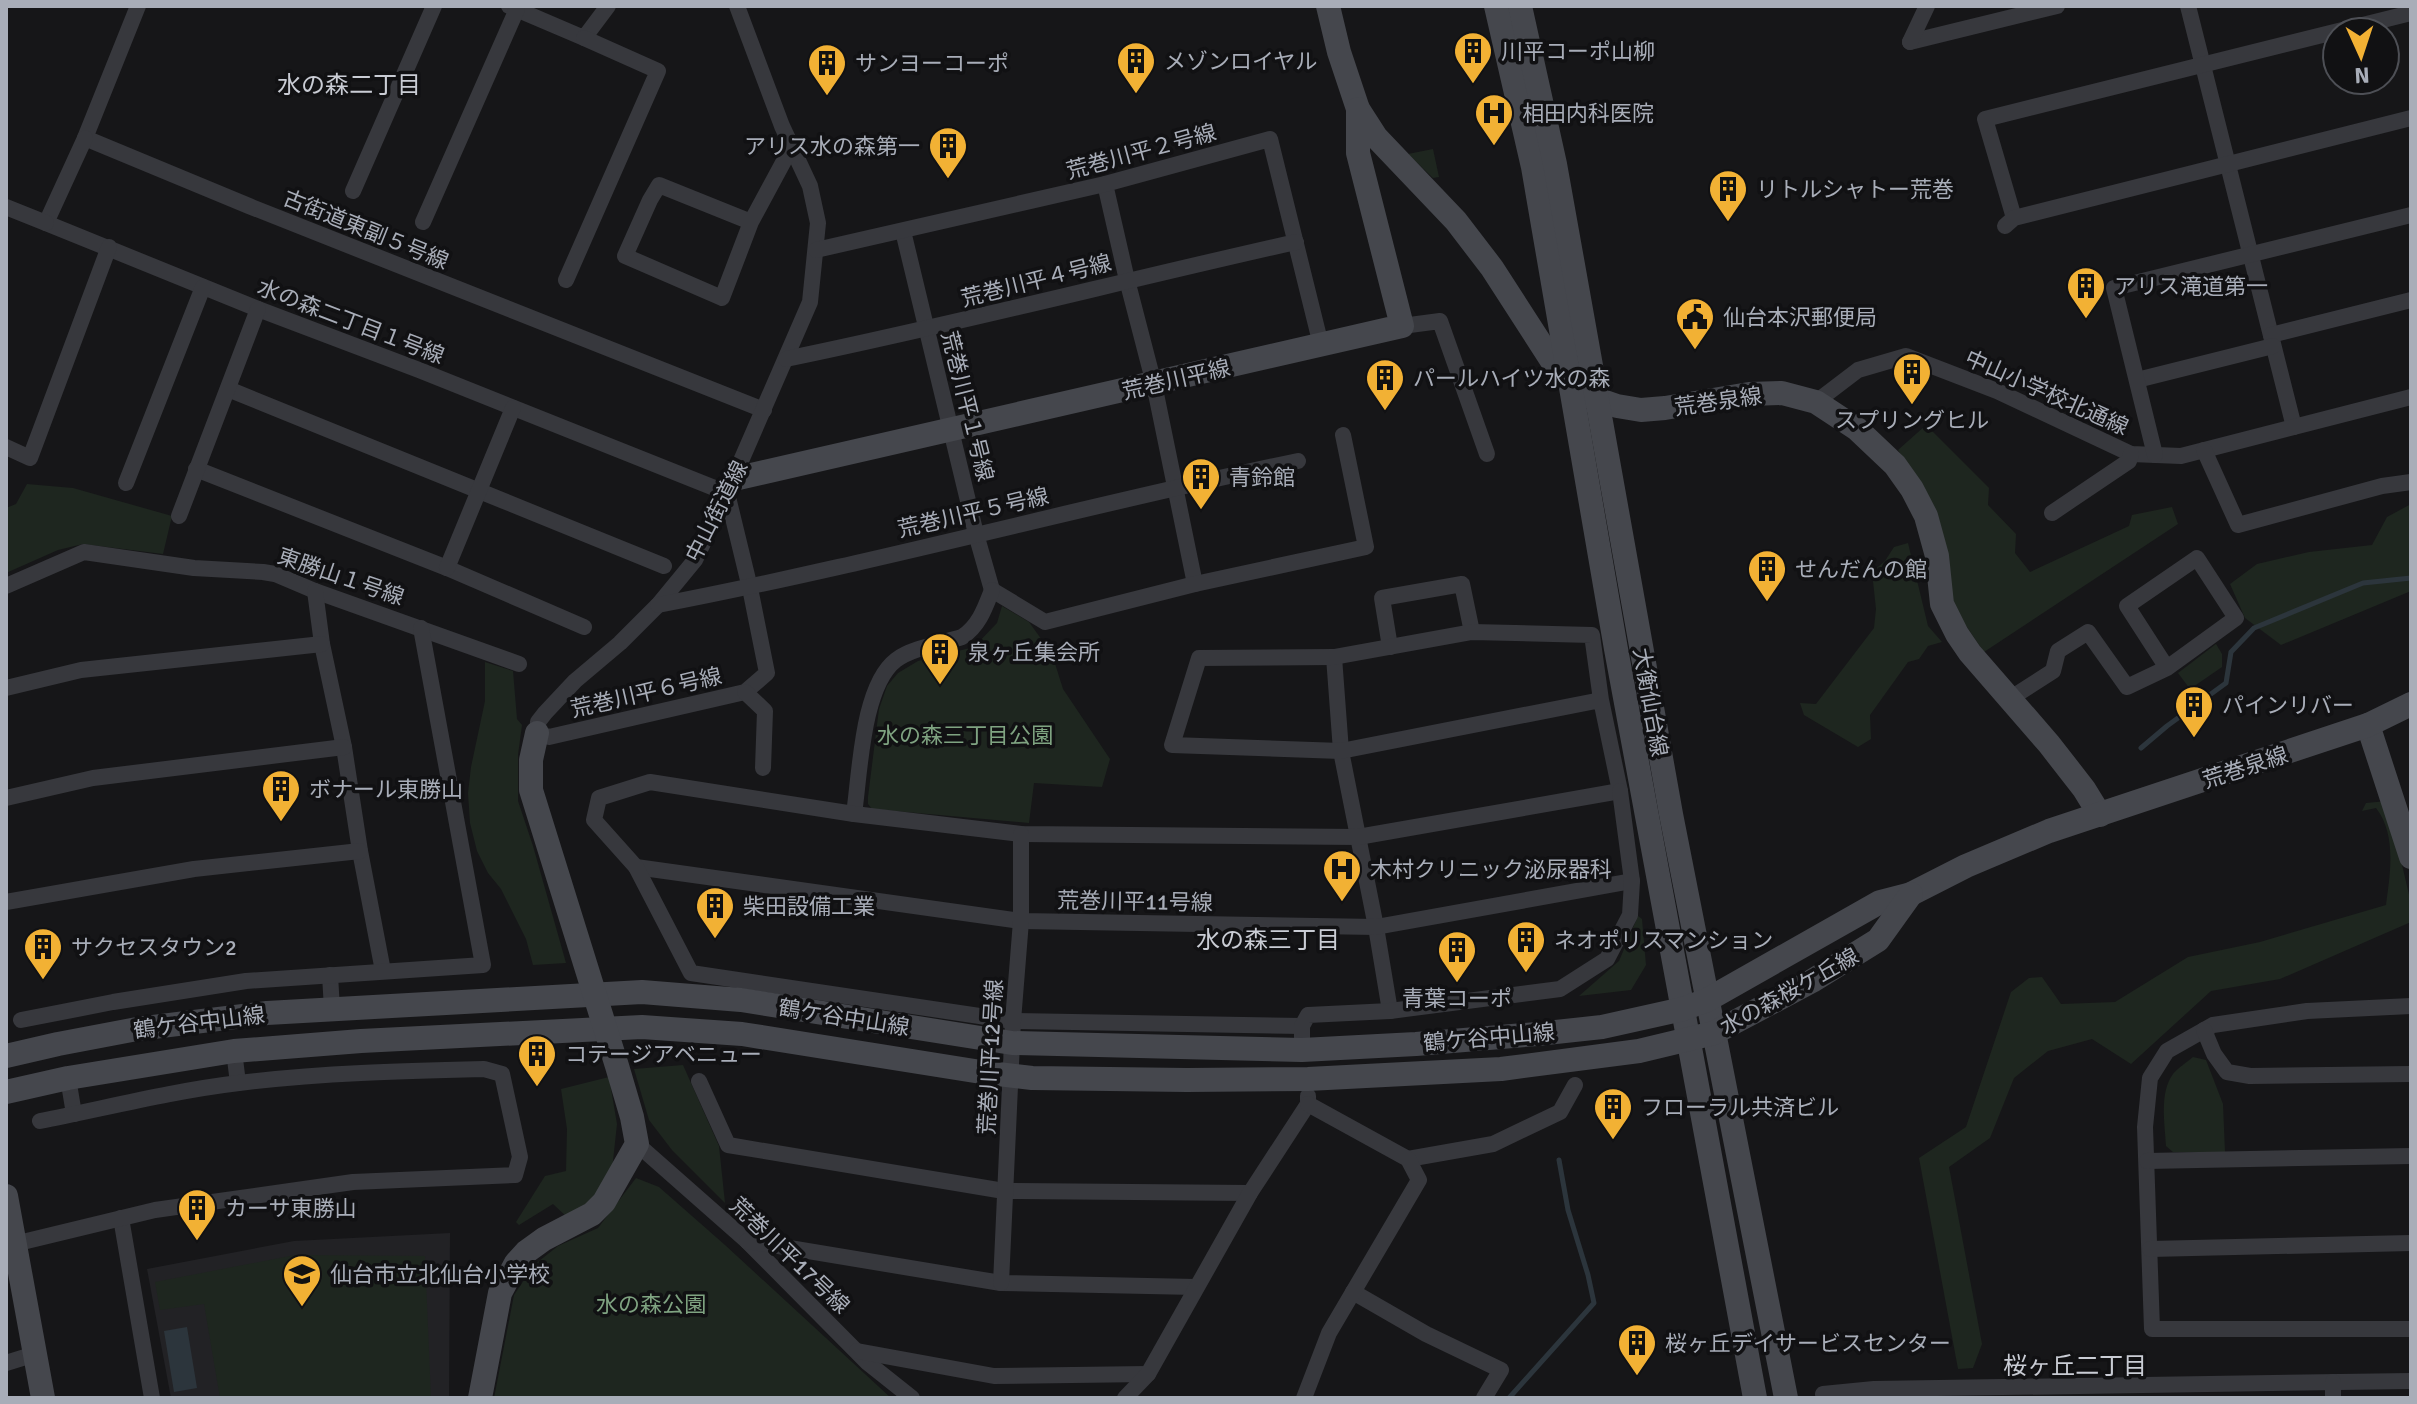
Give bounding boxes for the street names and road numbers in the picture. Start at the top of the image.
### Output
street label: 荒巻川平２号線 [1063,119,1219,184]
street label: 古街道東副５号線 [279,184,452,275]
street label: 荒巻川平４号線 [958,249,1114,312]
street label: 水の森二丁目１号線 [254,273,448,370]
street label: 荒巻川平１号線 [936,328,999,484]
street label: 中山小学校北通線 [1961,344,2133,441]
street label: 荒巻川平線 [1119,354,1233,405]
street label: 荒巻泉線 [1673,382,1764,421]
street label: 中山街道線 [679,456,753,566]
street label: 荒巻川平５号線 [895,482,1051,543]
street label: 東勝山１号線 [274,542,408,611]
street label: 大衡仙台線 [1628,646,1673,759]
street label: 荒巻川平６号線 [568,662,724,723]
street label: 荒巻泉線 [2199,741,2291,794]
street label: 荒巻川平11号線 [1057,887,1213,916]
street label: 水の森桜ケ丘線 [1715,942,1863,1041]
street label: 荒巻川平12号線 [973,979,1008,1136]
street label: 鶴ケ谷中山線 [777,994,911,1041]
street label: 鶴ケ谷中山線 [132,1001,266,1044]
street label: 鶴ケ谷中山線 [1422,1018,1556,1057]
street label: 荒巻川平17号線 [724,1192,855,1319]

